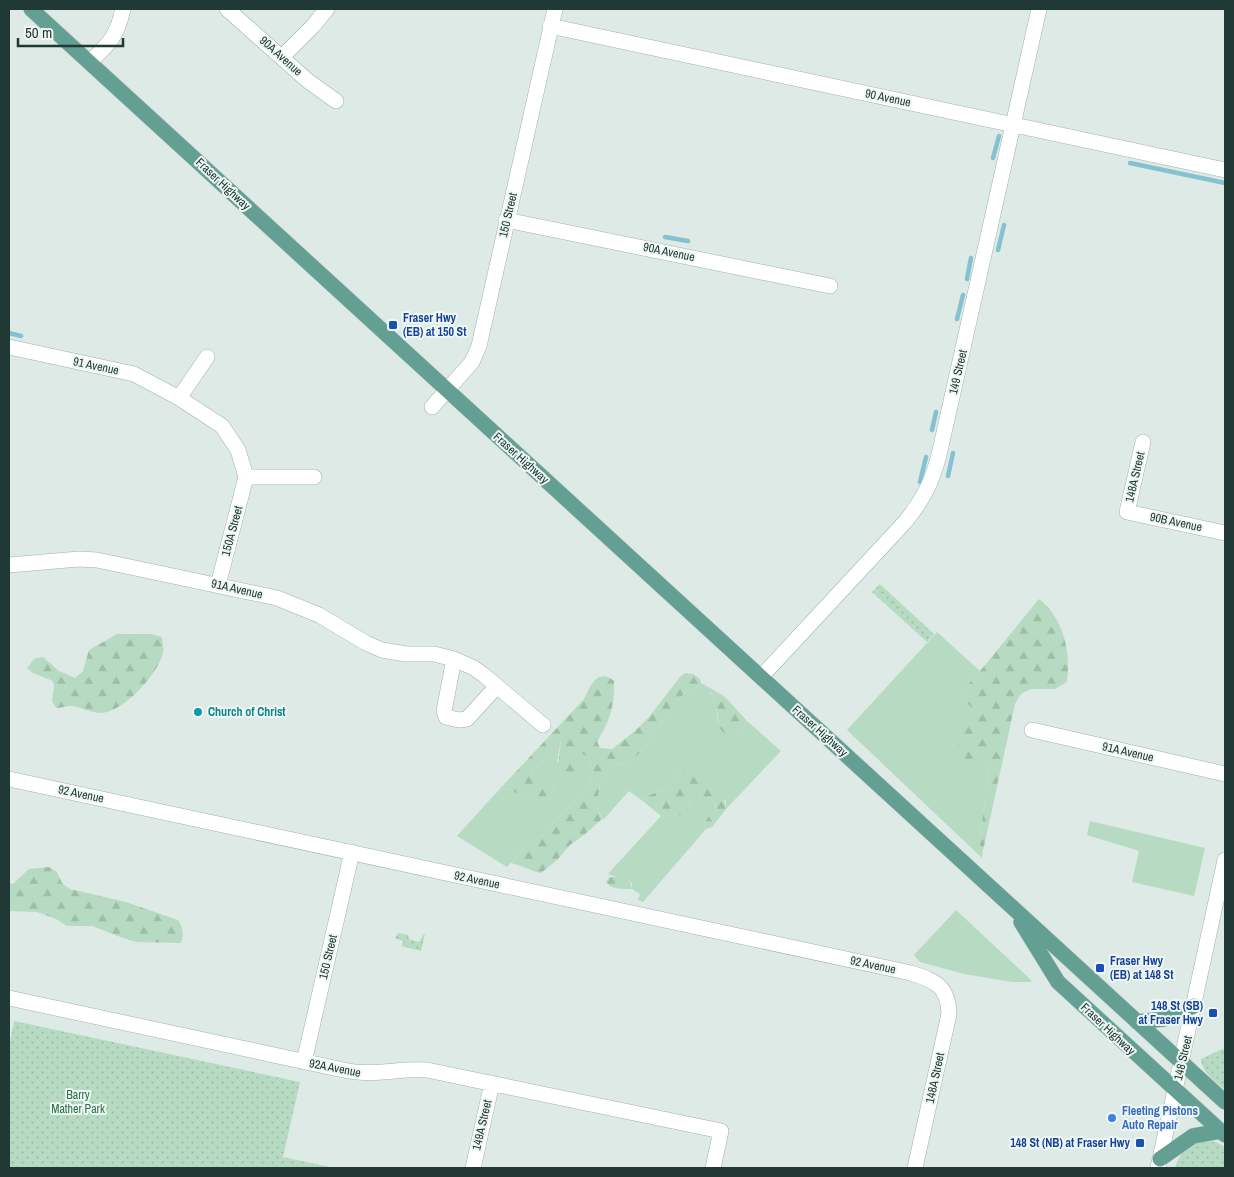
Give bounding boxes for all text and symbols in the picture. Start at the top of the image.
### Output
scale bar [18,15,122,47]
text: 50 m [25,22,52,43]
street label: 90A Avenue [256,33,306,79]
street label: 90 Avenue [864,85,912,111]
street label: Fraser Highway [192,154,254,214]
street label: 150 Street [495,191,521,239]
street label: 90A Avenue [642,239,696,265]
place label: Fraser Hwy (EB) at 150 St [403,310,467,340]
marker: Fraser Hwy (EB) at 150 St [387,319,399,331]
street label: 149 Street [945,348,971,396]
street label: 91 Avenue [72,353,120,379]
street label: Fraser Highway [490,429,552,487]
street label: 148A Street [1121,450,1149,504]
street label: 150A Street [218,504,246,558]
street label: 90B Avenue [1148,509,1204,535]
street label: 91A Avenue [210,575,264,603]
street label: Fraser Highway [789,702,851,760]
place label: Church of Christ [208,704,286,720]
marker: Church of Christ [192,706,204,718]
street label: 91A Avenue [1101,738,1155,766]
street label: 92 Avenue [57,781,105,807]
street label: 92 Avenue [453,867,501,893]
street label: 150 Street [315,933,341,981]
street label: 92 Avenue [849,952,897,978]
place label: Fraser Hwy (EB) at 148 St [1110,953,1174,983]
marker: Fraser Hwy (EB) at 148 St [1094,962,1106,974]
place label: 148 St (SB) at Fraser Hwy [1138,998,1204,1028]
street label: Fraser Highway [1077,999,1139,1059]
marker: 148 St (SB) at Fraser Hwy [1207,1007,1219,1019]
street label: 148 Street [1170,1034,1196,1082]
street label: 148A Street [922,1051,948,1105]
street label: 92A Avenue [308,1055,362,1081]
park label: Barry Mather Park [51,1087,105,1117]
street label: 149A Street [468,1098,496,1152]
place label: Fleeting Pistons Auto Repair [1122,1103,1199,1133]
marker: Fleeting Pistons Auto Repair [1106,1112,1118,1124]
place label: 148 St (NB) at Fraser Hwy [1010,1135,1131,1151]
marker: 148 St (NB) at Fraser Hwy [1134,1137,1146,1149]

